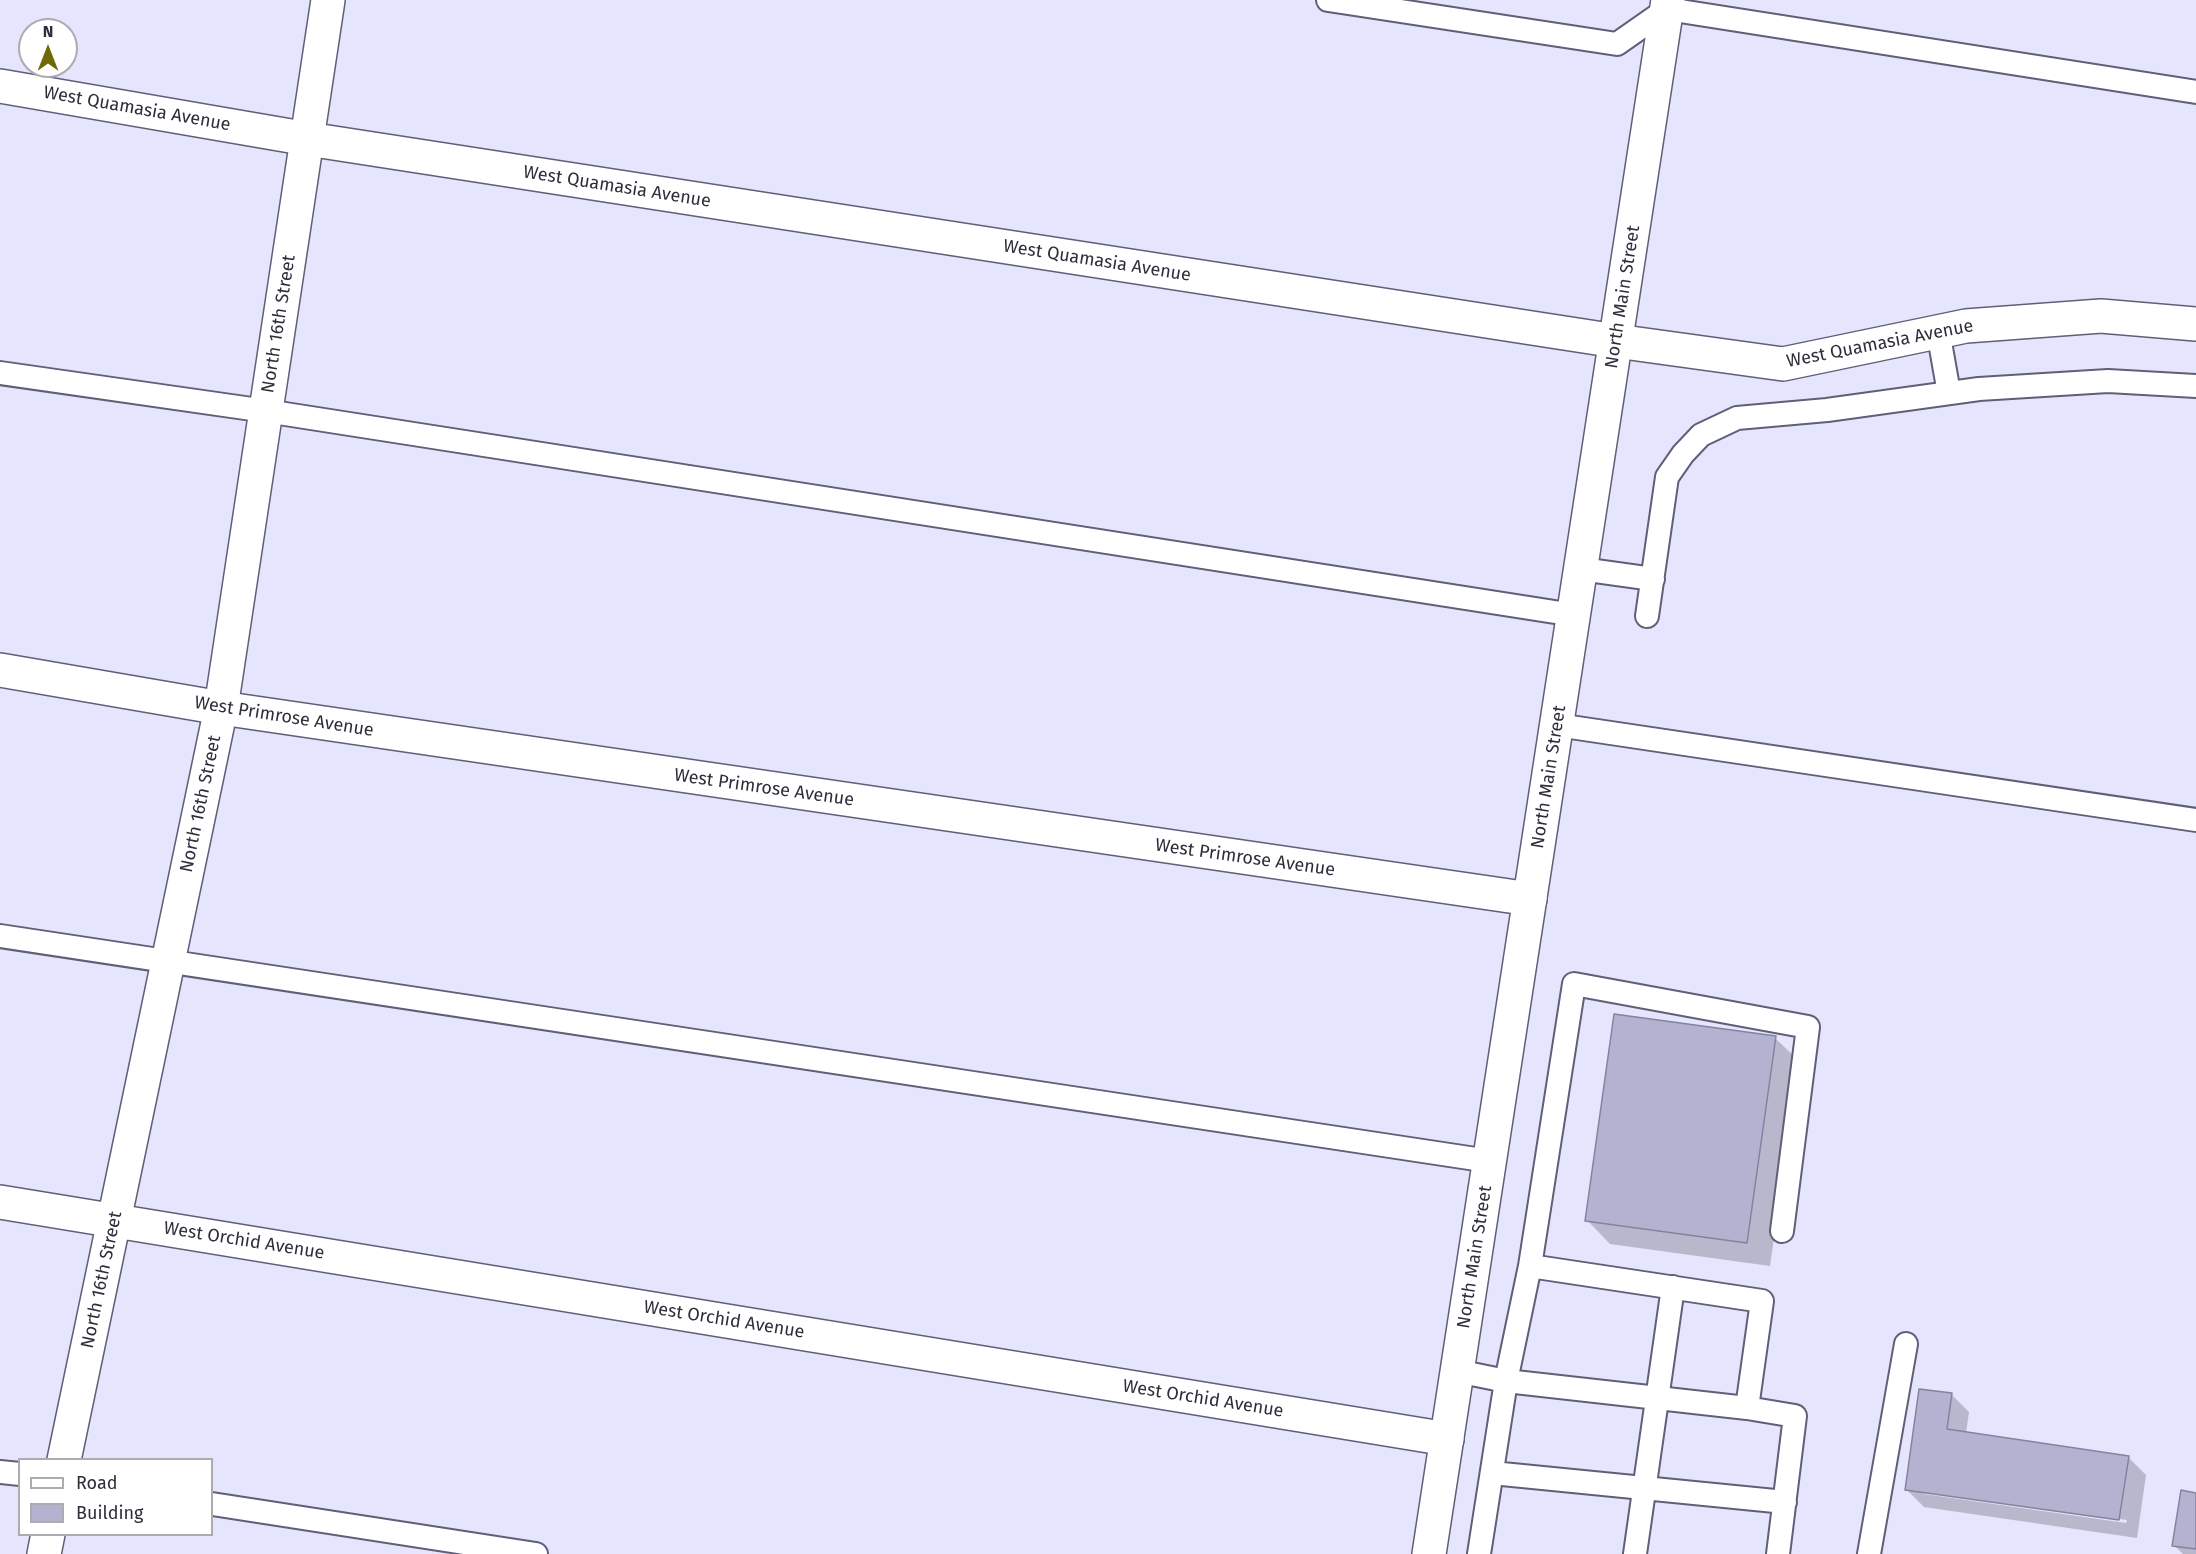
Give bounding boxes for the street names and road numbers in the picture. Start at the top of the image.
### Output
street label: West Quamasia Avenue [42,82,232,136]
street label: West Quamasia Avenue [522,161,712,213]
street label: North Main Street [1601,224,1645,370]
street label: West Quamasia Avenue [1002,235,1192,287]
street label: North 16th Street [257,253,301,395]
street label: West Quamasia Avenue [1785,315,1975,373]
street label: West Primrose Avenue [193,692,375,742]
street label: North Main Street [1527,704,1571,850]
street label: North 16th Street [176,733,226,875]
street label: West Primrose Avenue [673,765,855,811]
street label: West Primrose Avenue [1154,835,1336,881]
street label: North Main Street [1453,1184,1497,1330]
street label: North 16th Street [77,1209,127,1351]
street label: West Orchid Avenue [162,1218,326,1264]
street label: West Orchid Avenue [642,1297,806,1343]
street label: West Orchid Avenue [1121,1376,1285,1422]

